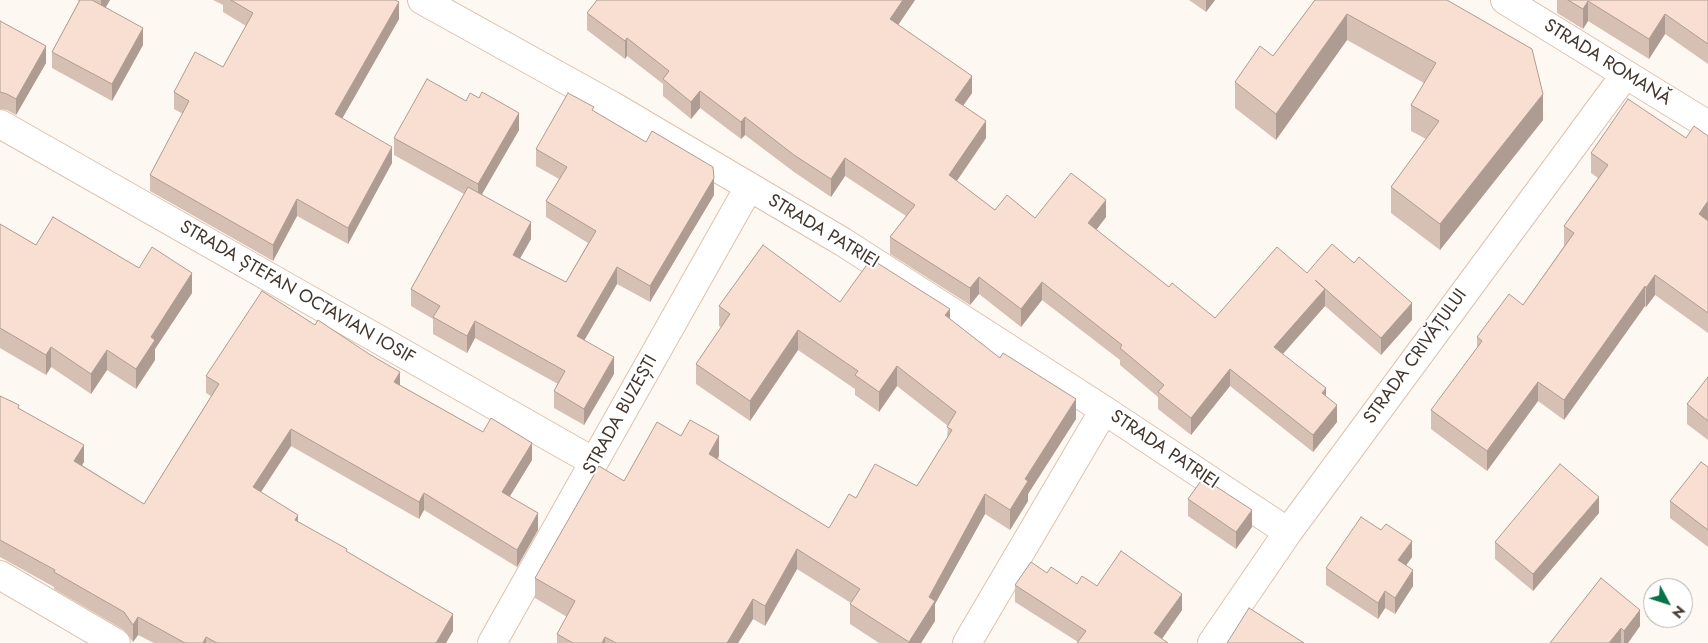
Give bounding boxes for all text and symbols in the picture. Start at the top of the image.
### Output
street label: STRADA ROMANĂ [1539,15,1675,111]
street label: STRADA PATRIEI [764,190,882,274]
street label: STRADA ȘTEFAN OCTAVIAN IOSIF [175,217,419,369]
street label: STRADA CRIVĂȚULUI [1360,285,1472,429]
street label: STRADA BUZEȘTI [579,352,663,478]
street label: STRADA PATRIEI [1106,406,1222,494]
north arrow [1643,578,1693,628]
text: N [1667,601,1690,623]

